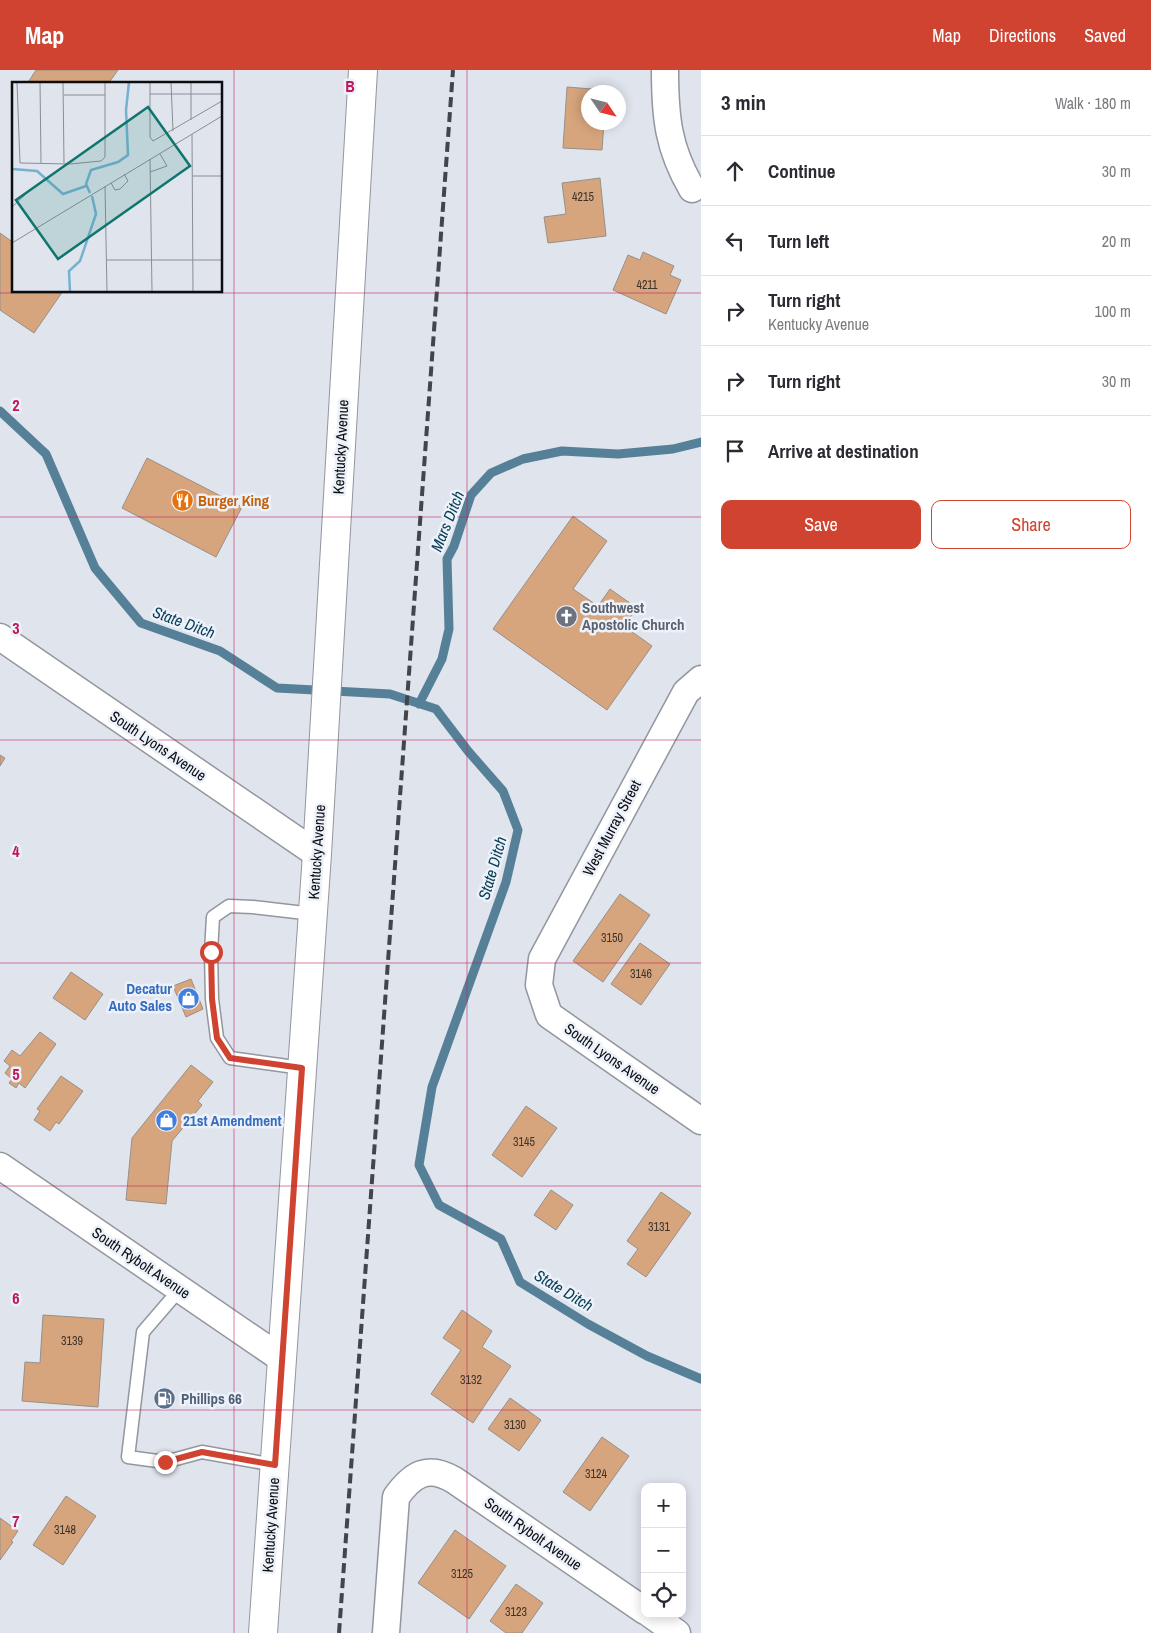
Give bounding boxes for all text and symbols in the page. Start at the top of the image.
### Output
text: Map [25,19,64,51]
text: Map [932,23,961,48]
text: Directions [989,23,1056,48]
text: Saved [1084,23,1126,48]
text: B [345,75,355,97]
inset map [12,82,222,292]
north arrow [581,85,626,130]
text: 3 min [721,88,766,117]
text: Walk · 180 m [1055,92,1131,114]
icon: ahead [721,157,749,185]
text: Continue [768,158,836,184]
text: 30 m [1102,160,1131,182]
house number: 4215 [572,189,594,205]
icon: left [721,227,749,255]
text: Turn left [768,228,829,254]
text: 20 m [1102,230,1131,252]
house number: 4211 [636,277,658,293]
text: Turn right [768,287,840,313]
icon: right [721,297,749,325]
text: 100 m [1095,300,1131,322]
text: Kentucky Avenue [768,313,869,335]
icon: right [721,367,749,395]
text: Turn right [768,368,840,394]
text: 30 m [1102,370,1131,392]
text: 2 [12,394,20,416]
street label: Kentucky Avenue [328,399,353,495]
icon: arrive [721,437,749,465]
text: Arrive at destination [768,438,919,464]
water label: Mars Ditch [425,487,469,555]
restaurant icon: Burger King [170,489,194,513]
place label: Burger King [198,490,270,511]
button: Save [721,500,921,549]
button: Share [931,500,1131,549]
place label: Southwest Apostolic Church [582,597,685,635]
water label: State Ditch [150,601,218,643]
church icon: Southwest Apostolic Church [554,605,578,629]
text: 3 [12,617,20,639]
street label: South Lyons Avenue [106,706,211,786]
street label: West Murray Street [577,776,646,879]
street label: Kentucky Avenue [303,804,330,900]
water label: State Ditch [472,834,512,902]
text: 4 [12,840,20,862]
house number: 3150 [601,930,623,946]
route start [200,941,223,964]
house number: 3146 [630,966,652,982]
place label: Decatur Auto Sales [108,978,172,1016]
shop icon: Decatur Auto Sales [176,986,200,1010]
street label: South Lyons Avenue [560,1018,664,1099]
text: 5 [12,1063,20,1085]
shop icon: 21st Amendment [155,1109,179,1133]
place label: 21st Amendment [183,1110,282,1131]
house number: 3145 [513,1134,535,1150]
house number: 3131 [648,1219,670,1235]
street label: South Rybolt Avenue [88,1222,195,1303]
water label: State Ditch [531,1264,597,1316]
text: 6 [12,1287,20,1309]
house number: 3139 [61,1333,83,1349]
house number: 3132 [460,1372,482,1388]
fuel station icon: Phillips 66 [153,1387,177,1411]
place label: Phillips 66 [181,1388,242,1409]
house number: 3130 [504,1417,526,1433]
route end [154,1451,177,1474]
house number: 3124 [585,1466,607,1482]
street label: Kentucky Avenue [257,1477,284,1573]
map controls [641,1483,686,1618]
button: + [641,1483,686,1528]
street label: South Rybolt Avenue [480,1492,586,1575]
text: 7 [12,1510,20,1532]
house number: 3148 [54,1522,76,1538]
button: − [641,1528,686,1573]
house number: 3125 [451,1566,473,1582]
button: locate [641,1573,686,1618]
house number: 3123 [505,1604,527,1620]

